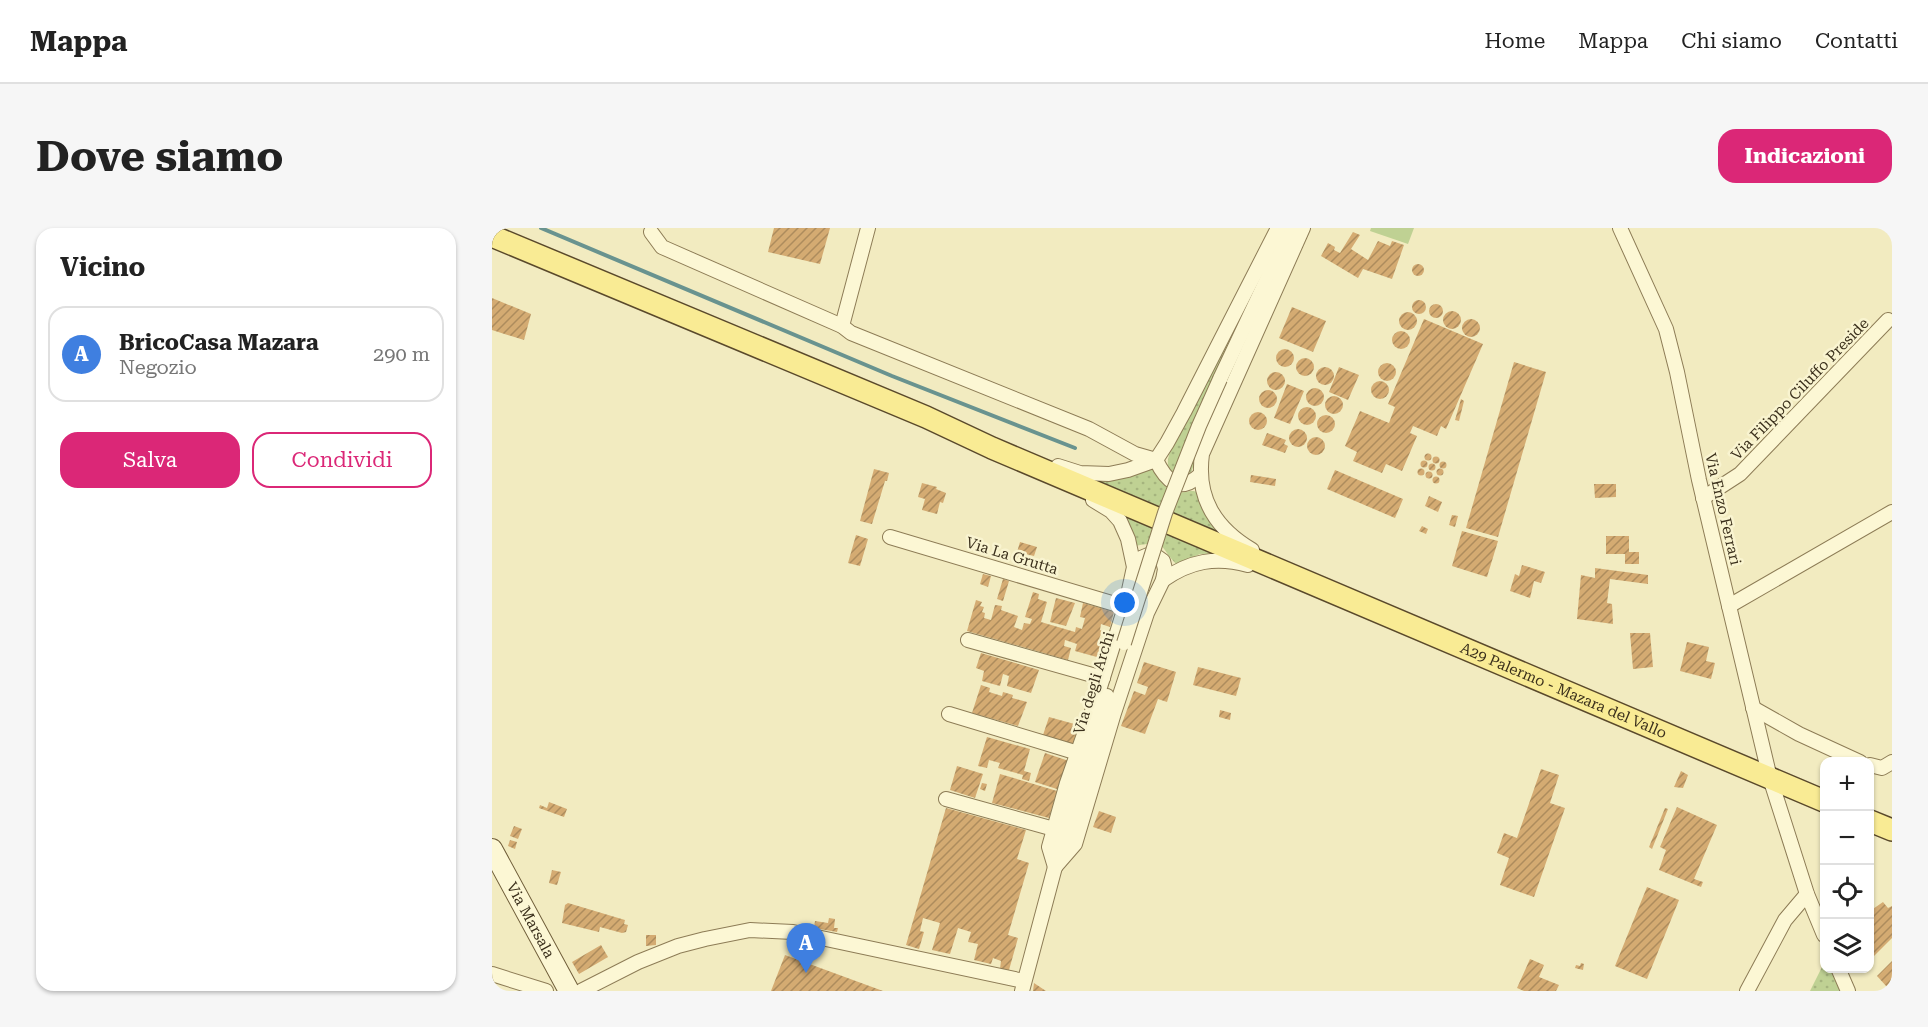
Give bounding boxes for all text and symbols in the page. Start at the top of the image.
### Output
text: Mappa [30,25,128,58]
text: Home [1484,29,1545,53]
text: Mappa [1578,29,1648,53]
text: Chi siamo [1681,29,1782,53]
text: Contatti [1815,29,1898,53]
button: Indicazioni [1718,129,1892,183]
text: Dove siamo [36,132,283,181]
text: Vicino [60,252,145,282]
street label: Via Filippo Ciluffo Preside [1727,314,1873,464]
text: BricoCasa Mazara [119,330,319,355]
text: A [74,342,89,366]
text: 290 m [373,342,430,366]
text: Negozio [119,355,197,379]
button: Salva [60,432,240,488]
button: Condividi [252,432,432,488]
street label: Via Enzo Ferrari [1701,451,1745,567]
street label: Via La Grutta [964,533,1060,579]
your location [1110,588,1139,617]
street label: Via degli Archi [1070,629,1118,736]
street label: A29 Palermo - Mazara del Vallo [1458,639,1669,742]
map controls [1820,757,1874,973]
button: + [1820,757,1874,811]
button: − [1820,811,1874,865]
button: locate [1820,865,1874,919]
street label: Via Marsala [503,879,558,961]
button: layers [1820,919,1874,973]
pin: A [786,924,826,973]

